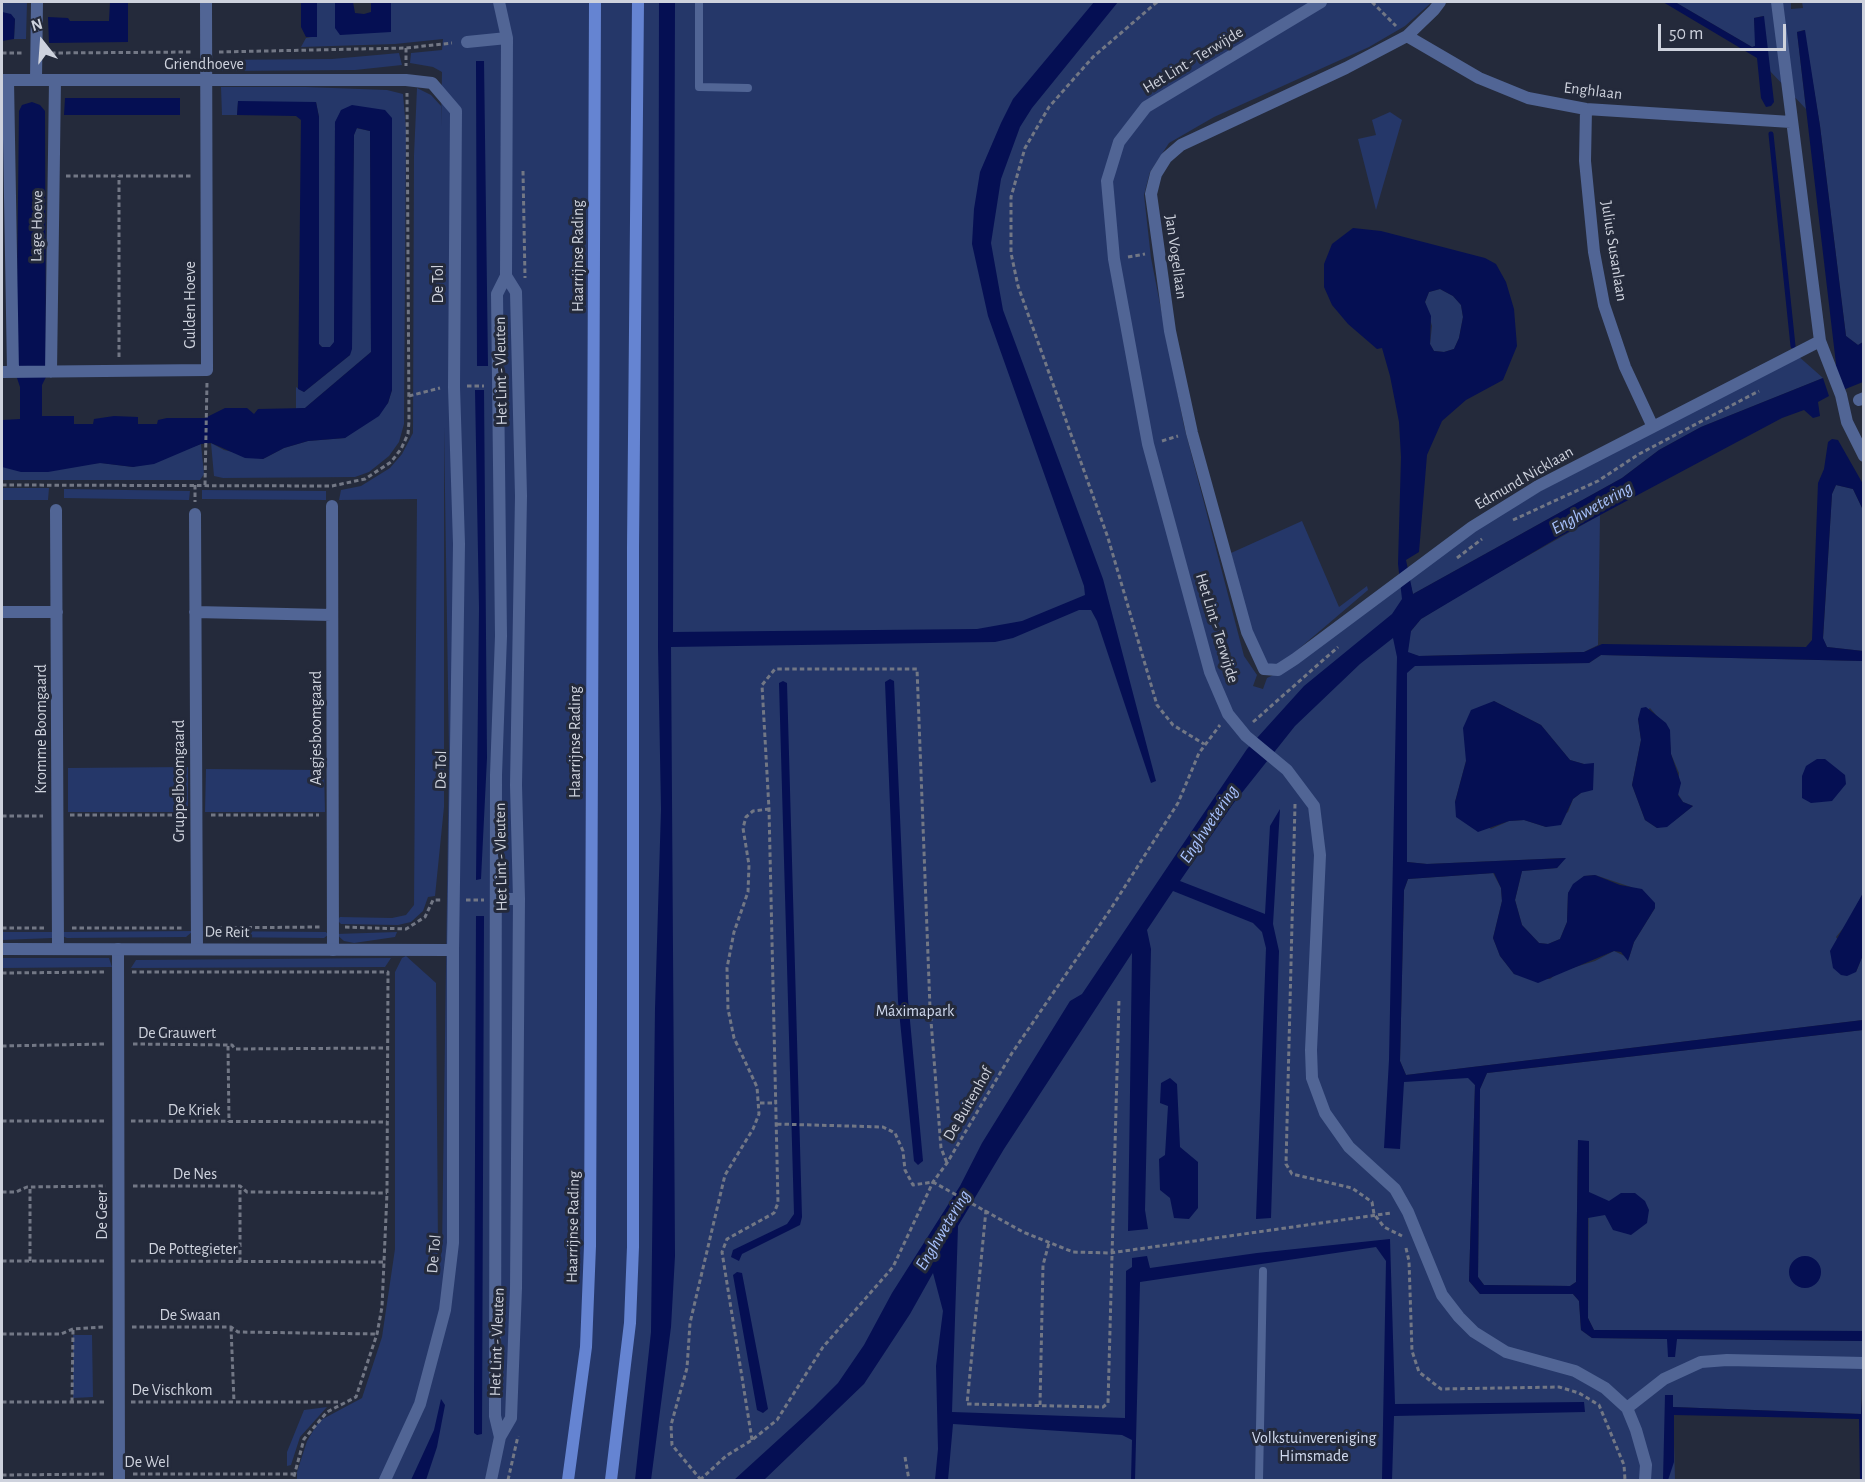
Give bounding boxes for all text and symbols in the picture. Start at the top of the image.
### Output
north arrow [12,12,72,72]
scale bar [1661,12,1788,50]
text: N [29,16,44,34]
street label: Het Lint - Terwijde [1139,22,1247,98]
text: 50 m [1669,25,1703,43]
street label: Griendhoeve [164,54,244,74]
street label: Enghlaan [1563,78,1623,104]
street label: Lage Hoeve [27,190,47,262]
street label: Julius Susanlaan [1597,199,1631,303]
street label: Haarrijnse Rading [568,200,588,312]
street label: Jan Vogellaan [1161,214,1191,300]
street label: Gulden Hoeve [180,261,200,349]
street label: De Tol [428,265,448,303]
street label: Het Lint - Vleuten [490,316,512,426]
street label: Edmund Nicklaan [1471,442,1577,514]
water label: Enghwetering [1547,477,1637,539]
street label: Het Lint - Terwijde [1191,571,1243,685]
street label: Kromme Boomgaard [31,664,51,794]
street label: Aagjesboomgaard [306,671,326,785]
street label: Haarrijnse Rading [565,686,585,798]
street label: Gruppelboomgaard [169,720,189,842]
street label: De Tol [431,750,451,790]
water label: Enghwetering [1175,781,1243,867]
street label: Het Lint - Vleuten [490,802,512,912]
street label: De Reit [204,922,250,942]
park label: Máximapark [876,1001,954,1021]
street label: De Grauwert [138,1023,216,1043]
street label: De Buitenhof [939,1064,997,1144]
street label: De Kriek [168,1100,220,1120]
street label: De Nes [173,1164,217,1184]
street label: Haarrijnse Rading [562,1171,584,1283]
water label: Enghwetering [911,1186,975,1274]
street label: De Geer [92,1190,112,1240]
street label: De Tol [423,1234,445,1274]
street label: De Pottegieter [148,1239,238,1259]
street label: Het Lint - Vleuten [486,1287,508,1397]
street label: De Swaan [160,1305,220,1325]
street label: De Vischkom [131,1380,213,1400]
park label: Volkstuinvereniging Himsmade [1252,1428,1376,1466]
street label: De Wel [124,1452,170,1472]

